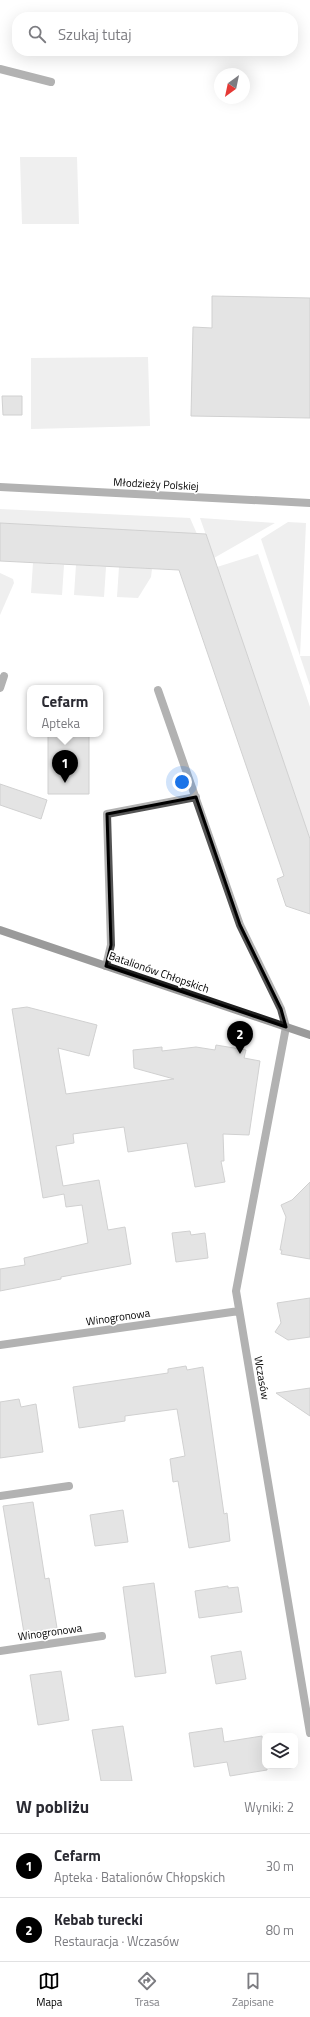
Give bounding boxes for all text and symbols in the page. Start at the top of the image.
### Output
search box [12,12,298,56]
icon: search [26,23,48,45]
text: Szukaj tutaj [58,23,131,46]
north arrow [214,68,250,104]
street label: Młodzieży Polskiej [113,474,199,494]
popup [27,685,103,737]
text: Cefarm [42,690,88,713]
text: Apteka [42,713,80,733]
pin: 1 [52,750,78,783]
your location [172,772,192,792]
street label: Batalionów Chłopskich [107,947,211,997]
pin: 2 [227,1021,253,1054]
street label: Winogronowa [85,1305,152,1329]
street label: Wczasów [250,1355,274,1402]
street label: Winogronowa [17,1620,84,1644]
map controls [262,1733,298,1769]
button: layers [262,1733,298,1769]
text: W pobliżu [16,1794,89,1820]
text: Wyniki: 2 [244,1797,294,1817]
text: Cefarm [54,1844,101,1867]
text: 1 [25,1856,33,1876]
text: 30 m [266,1856,294,1876]
text: Apteka · Batalionów Chłopskich [54,1867,225,1887]
text: Kebab turecki [54,1908,143,1931]
text: 2 [25,1920,33,1940]
text: 80 m [266,1920,294,1940]
text: Restauracja · Wczasów [54,1931,179,1951]
tab: Mapa [36,1970,62,2010]
tab: Trasa [135,1970,160,2010]
tab: Zapisane [232,1970,274,2010]

